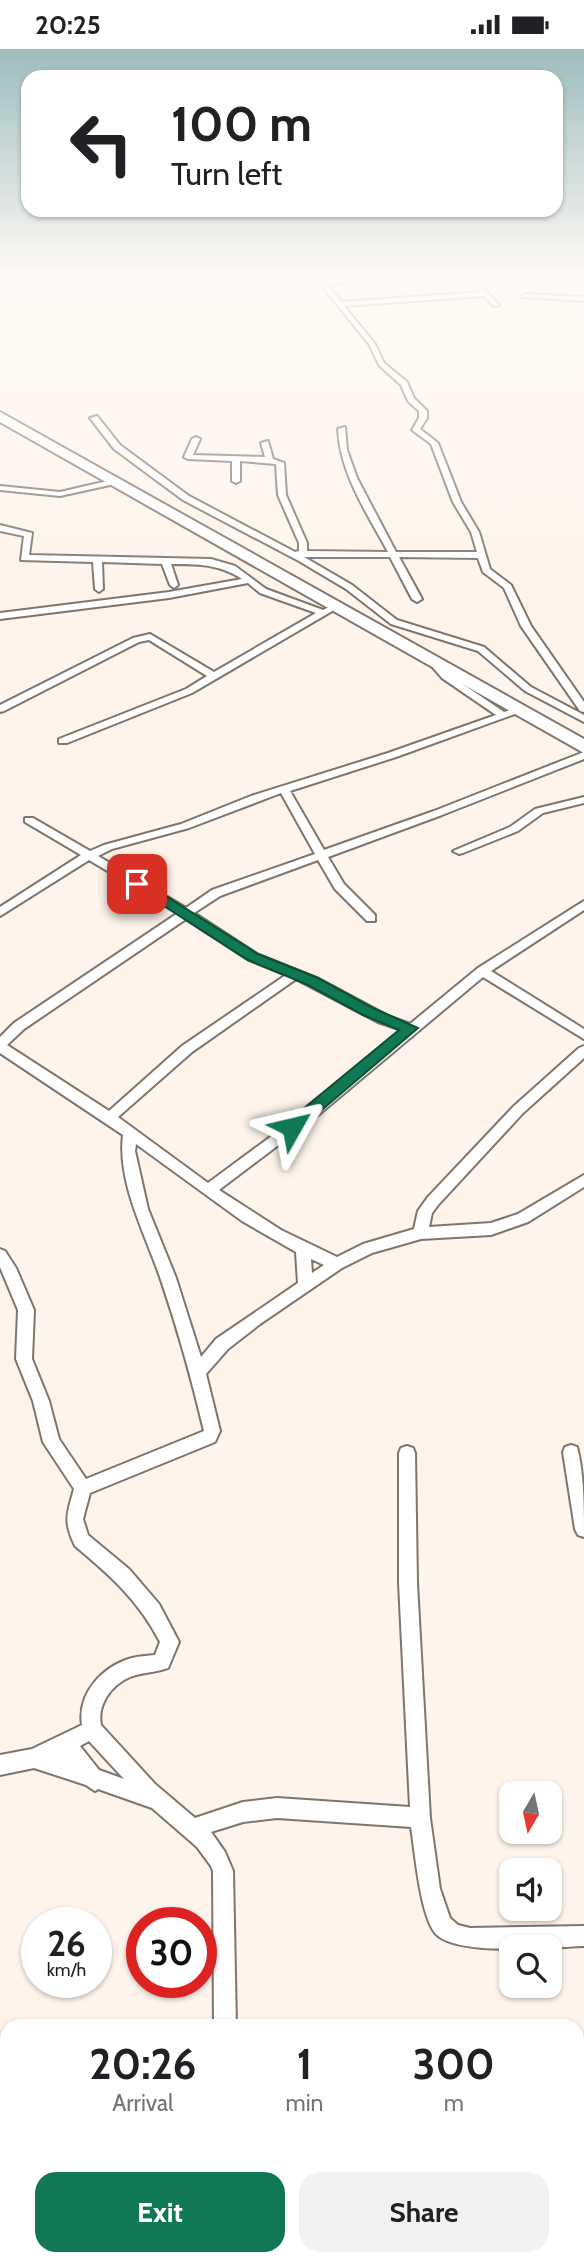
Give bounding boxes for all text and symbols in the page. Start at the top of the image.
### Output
text: 20:25 [35,9,101,41]
text: 100 m [171,94,312,153]
icon: left [56,98,147,189]
text: Turn left [171,154,282,193]
pin [107,854,167,914]
icon: arrive [118,865,156,903]
position arrow [255,1090,329,1164]
north arrow [499,1781,562,1845]
map controls [499,1781,562,1998]
button: sound [499,1858,562,1921]
speed limit sign: 30 [126,1907,217,1998]
text: 26 [47,1922,86,1965]
button: search [499,1935,562,1998]
text: km/h [47,1959,86,1981]
text: 20:26 [89,2038,196,2090]
text: 1 [297,2038,312,2090]
text: 300 [413,2038,495,2090]
text: Arrival [112,2089,173,2117]
text: min [286,2089,323,2117]
text: m [444,2089,464,2117]
button: Exit [35,2172,285,2252]
button: Share [299,2172,549,2252]

